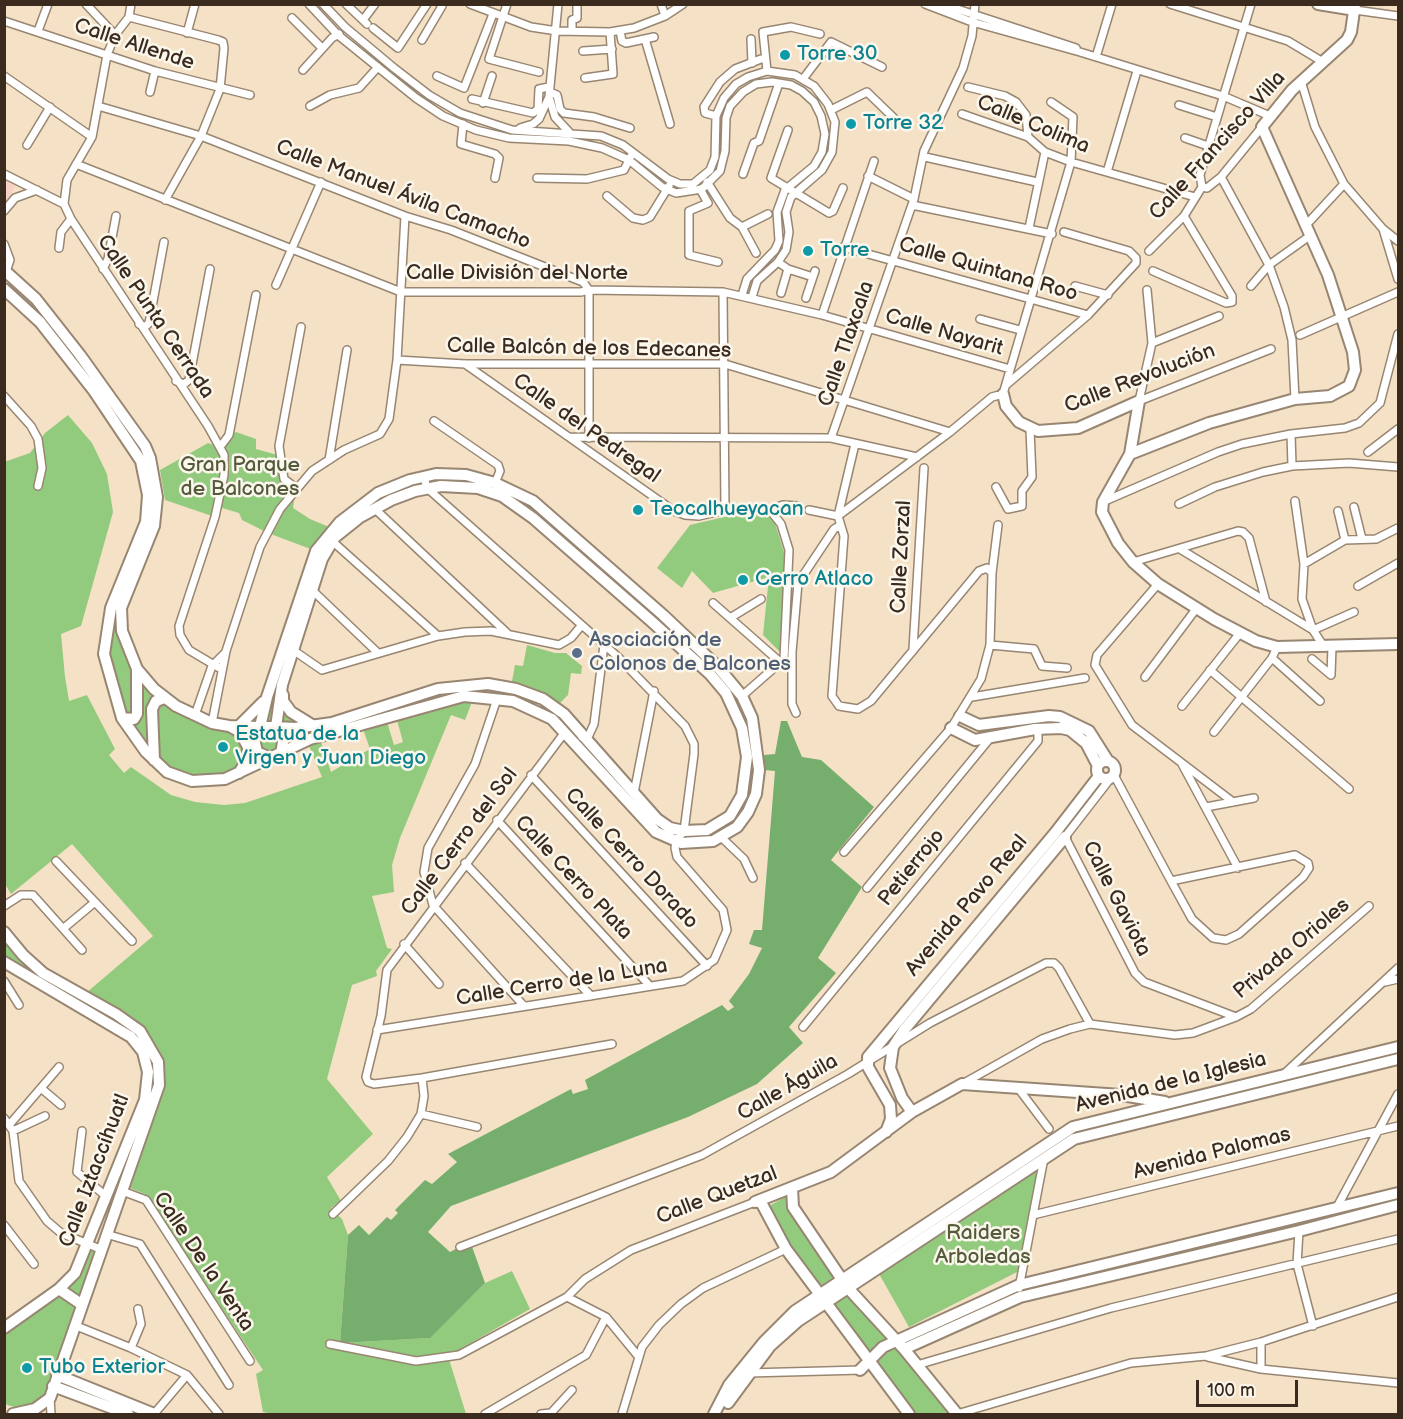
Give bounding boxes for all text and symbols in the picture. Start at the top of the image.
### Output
street label: Calle Allende [71,14,197,76]
place label: Torre 30 [797,42,877,68]
marker: Torre 30 [778,48,792,62]
street label: Calle Francisco Villa [1144,66,1292,226]
street label: Calle Colima [973,90,1093,160]
place label: Torre 32 [863,111,944,137]
marker: Torre 32 [844,117,858,131]
street label: Calle Manuel Ávila Camacho [272,135,534,255]
street label: Calle Punta Cerrada [91,230,219,404]
street label: Calle Quintana Roo [896,232,1080,308]
place label: Torre [820,238,870,264]
marker: Torre [801,244,815,258]
street label: Calle División del Norte [406,261,628,287]
street label: Calle Tlaxcala [814,278,880,410]
street label: Calle Nayarit [882,304,1006,362]
street label: Calle Balcón de los Edecanes [447,334,731,364]
street label: Calle Revolución [1061,339,1219,419]
street label: Calle del Pedregal [507,369,665,489]
park label: Gran Parque de Balcones [180,453,300,503]
place label: Teocalhueyacan [650,497,804,523]
street label: Calle Zorzal [886,500,918,614]
marker: Teocalhueyacan [631,503,645,517]
place label: Cerro Atlaco [755,567,874,593]
marker: Cerro Atlaco [736,573,750,587]
place label: Asociación de Colonos de Balcones [589,628,791,678]
marker: Asociación de Colonos de Balcones [570,646,584,660]
place label: Estatua de la Virgen y Juan Diego [235,722,426,772]
marker: Estatua de la Virgen y Juan Diego [216,740,230,754]
street label: Calle Cerro del Sol [396,763,524,921]
street label: Calle Cerro Dorado [559,783,703,935]
street label: Calle Cerro Plata [509,810,637,946]
street label: Petierrojo [873,824,951,912]
street label: Avenida Pavo Real [901,830,1033,982]
street label: Calle Gaviota [1076,837,1156,961]
street label: Privada Orioles [1229,893,1355,1005]
street label: Calle Cerro de la Luna [455,954,669,1012]
street label: Avenida de la Iglesia [1073,1047,1269,1119]
street label: Calle Águila [733,1049,843,1127]
street label: Calle Iztaccíhuatl [54,1091,136,1251]
street label: Avenida Palomas [1131,1122,1293,1186]
street label: Calle Quetzal [653,1161,781,1231]
street label: Calle De la Venta [147,1188,259,1336]
park label: Raiders Arboledas [935,1221,1031,1271]
place label: Tubo Exterior [39,1355,165,1381]
marker: Tubo Exterior [20,1361,34,1375]
scale bar [1199,1368,1301,1406]
text: 100 m [1207,1380,1255,1401]

